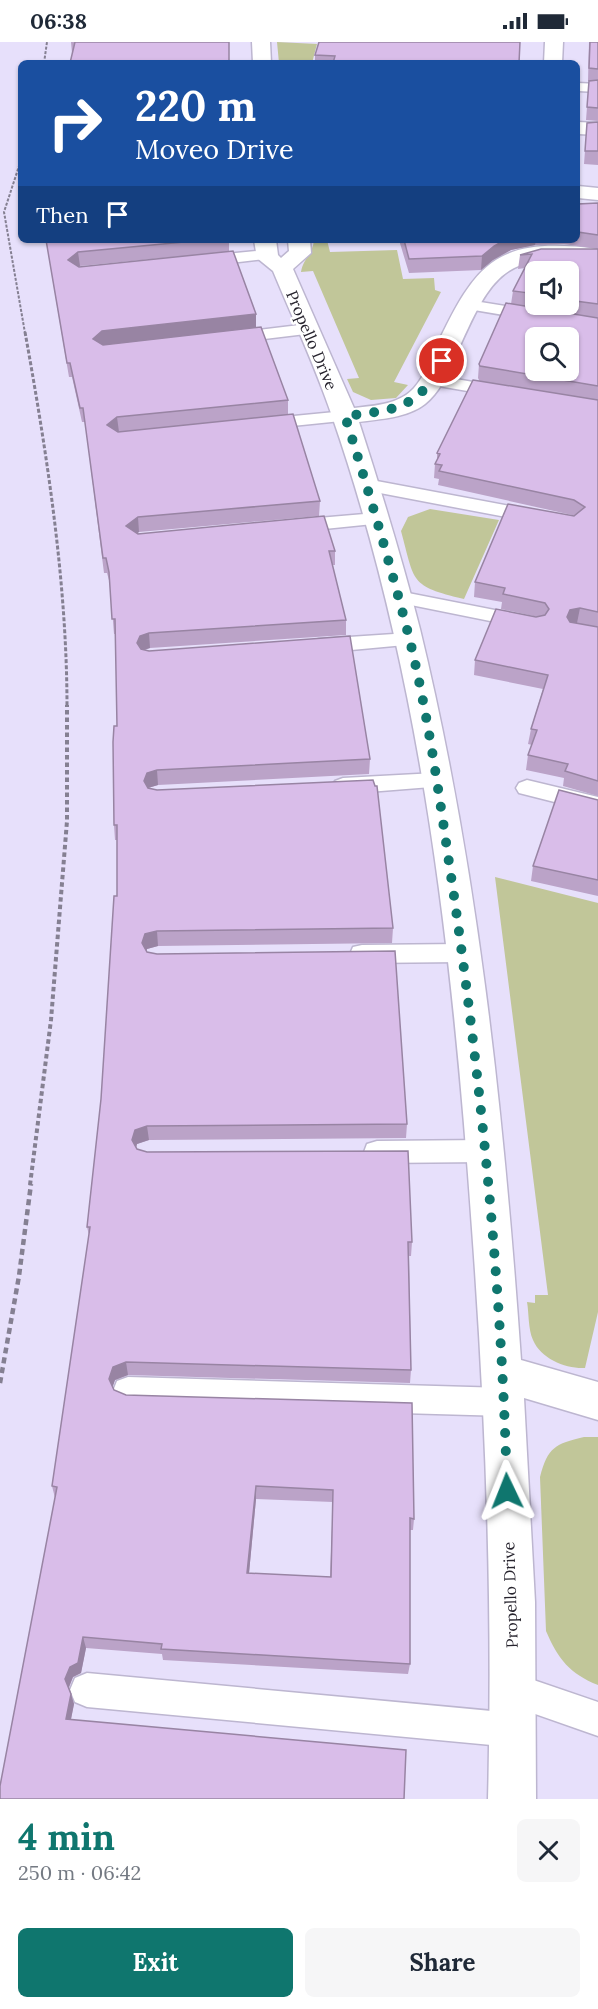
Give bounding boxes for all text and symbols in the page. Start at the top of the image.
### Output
text: 06:38 [30,7,87,35]
text: 220 m [135,79,256,133]
icon: right [36,84,114,162]
text: Moveo Drive [135,132,294,166]
icon: arrive [101,198,134,231]
text: Then [36,201,89,229]
map controls [525,261,579,381]
button: sound [525,261,579,315]
street label: Propello Drive [282,287,342,393]
button: search [525,327,579,381]
pin [416,335,467,386]
icon: arrive [425,344,458,377]
position arrow [475,1459,539,1523]
street label: Propello Drive [498,1541,522,1649]
text: 4 min [18,1814,115,1860]
button: close [517,1819,580,1882]
text: 250 m · 06:42 [18,1860,141,1885]
button: Exit [18,1928,293,1997]
button: Share [305,1928,580,1997]

